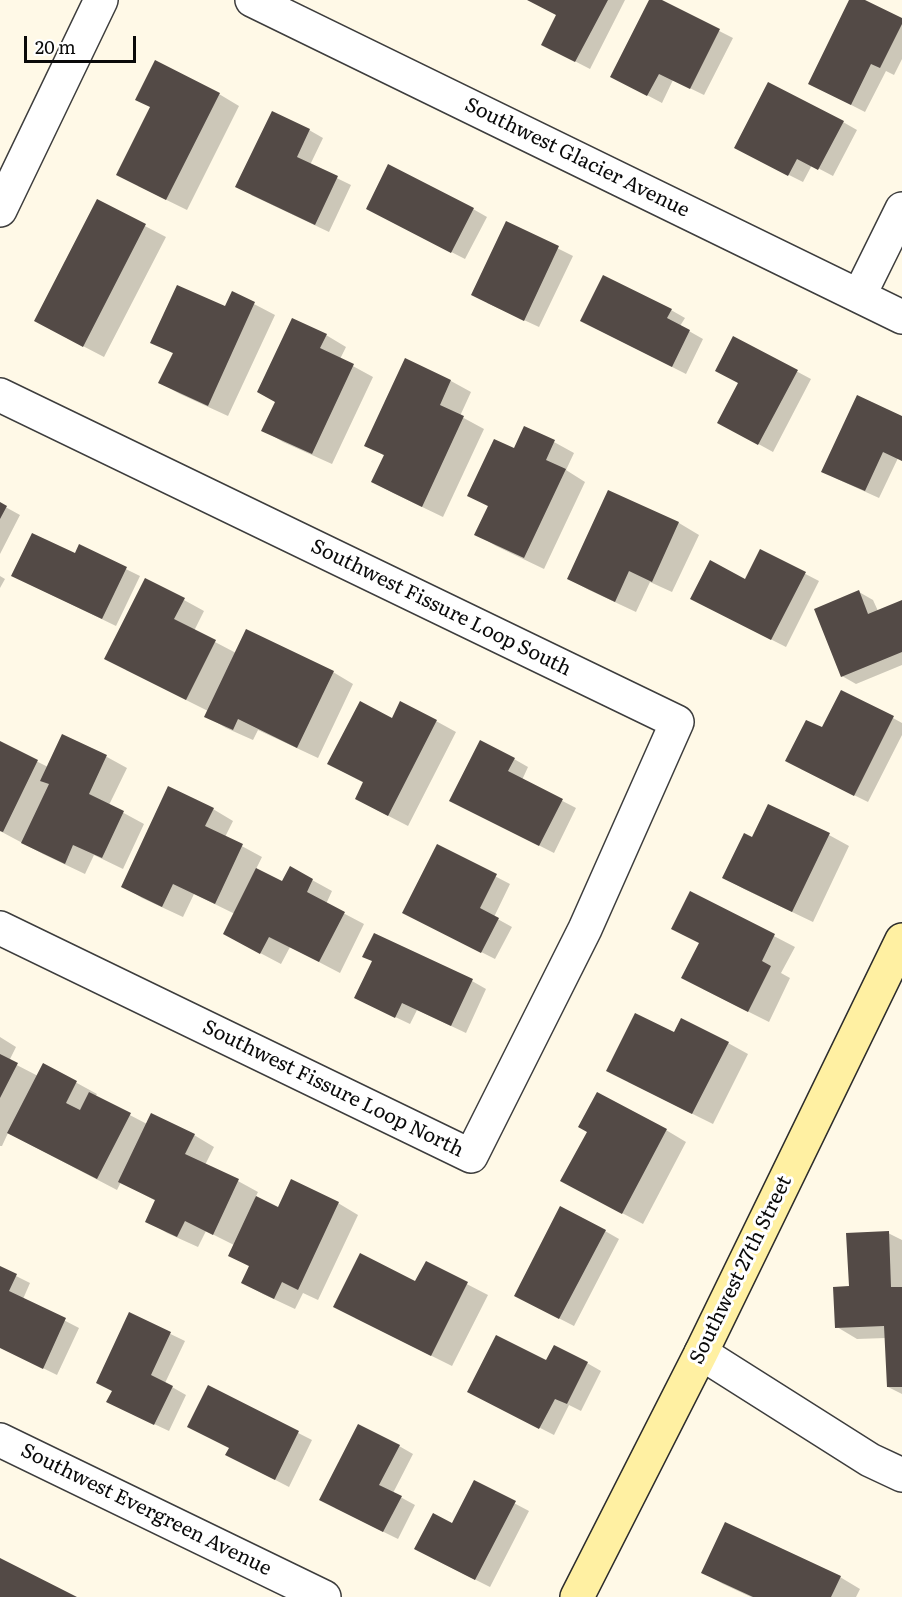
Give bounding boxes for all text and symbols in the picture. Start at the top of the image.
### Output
scale bar [27,24,140,62]
text: 20 m [35,33,76,60]
street label: Southwest Glacier Avenue [461,93,693,223]
street label: Southwest Fissure Loop South [307,534,575,682]
street label: Southwest Fissure Loop North [198,1015,468,1163]
street label: Southwest 27th Street [685,1172,797,1368]
street label: Southwest Evergreen Avenue [17,1439,275,1581]

